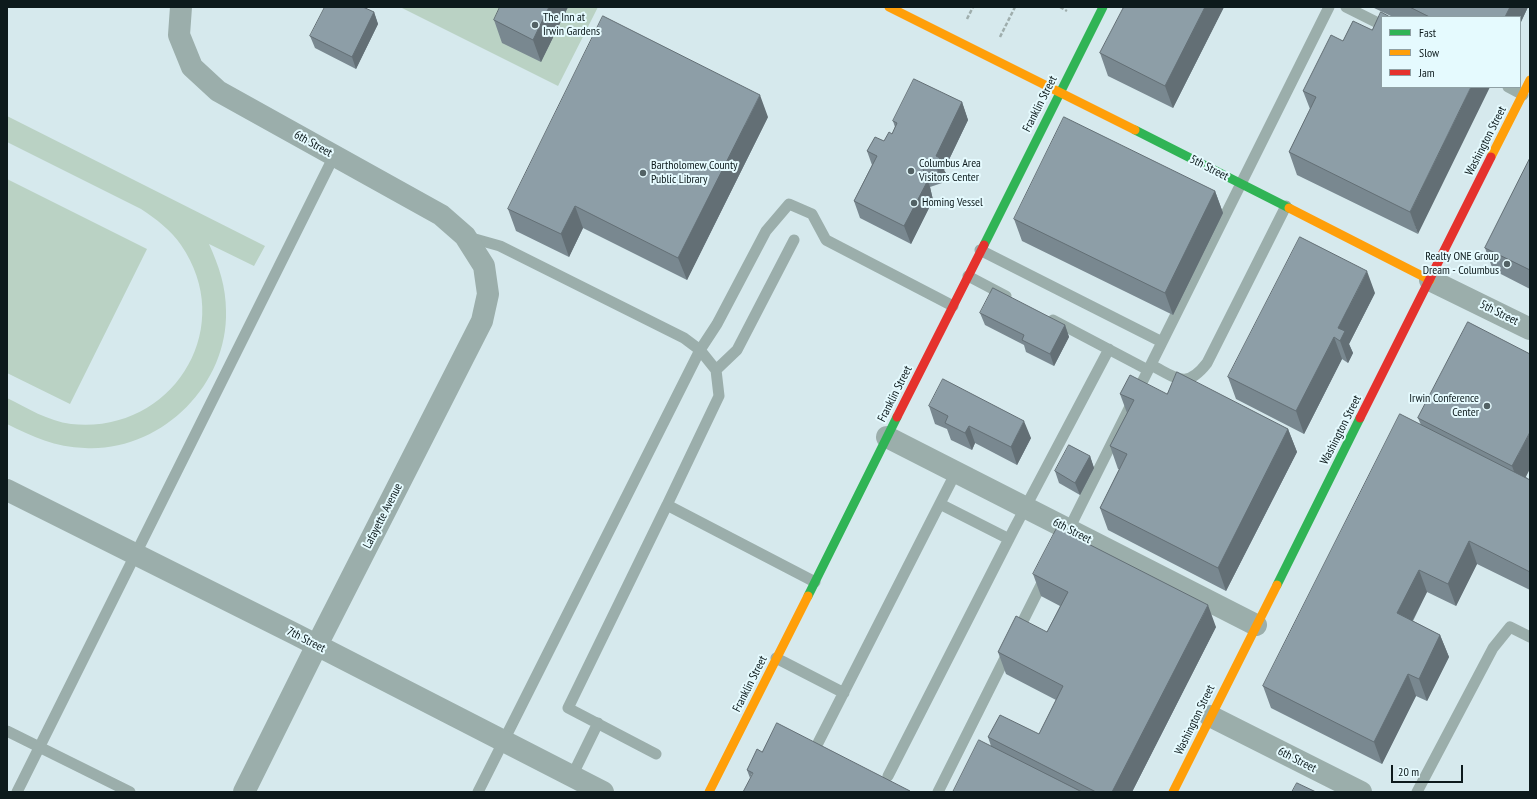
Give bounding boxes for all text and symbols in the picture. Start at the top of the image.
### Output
place label: The Inn at Irwin Gardens [543,11,600,39]
legend [1381,16,1521,88]
marker: The Inn at Irwin Gardens [530,20,540,30]
text: Fast [1419,25,1436,40]
text: Slow [1419,45,1439,60]
text: Jam [1419,65,1435,80]
street label: Franklin Street [1020,74,1060,134]
street label: Washington Street [1462,104,1510,178]
street label: 6th Street [291,128,335,160]
street label: 5th Street [1187,152,1231,184]
place label: Columbus Area Visitors Center [919,157,981,185]
place label: Bartholomew County Public Library [651,159,738,187]
marker: Columbus Area Visitors Center [906,166,916,176]
marker: Bartholomew County Public Library [638,168,648,178]
place label: Homing Vessel [922,196,983,210]
marker: Homing Vessel [909,198,919,208]
place label: Realty ONE Group Dream - Columbus [1423,250,1499,278]
marker: Realty ONE Group Dream - Columbus [1502,259,1512,269]
street label: 5th Street [1477,297,1521,329]
street label: Franklin Street [875,364,915,424]
place label: Irwin Conference Center [1409,392,1479,420]
street label: Washington Street [1317,393,1365,467]
marker: Irwin Conference Center [1482,401,1492,411]
street label: Lafayette Avenue [360,481,406,551]
street label: 6th Street [1050,515,1094,547]
street label: 7th Street [284,624,328,656]
street label: Franklin Street [730,654,770,714]
street label: Washington Street [1172,683,1218,757]
street label: 6th Street [1275,744,1319,776]
scale bar [1393,757,1465,783]
text: 20 m [1398,764,1419,779]

